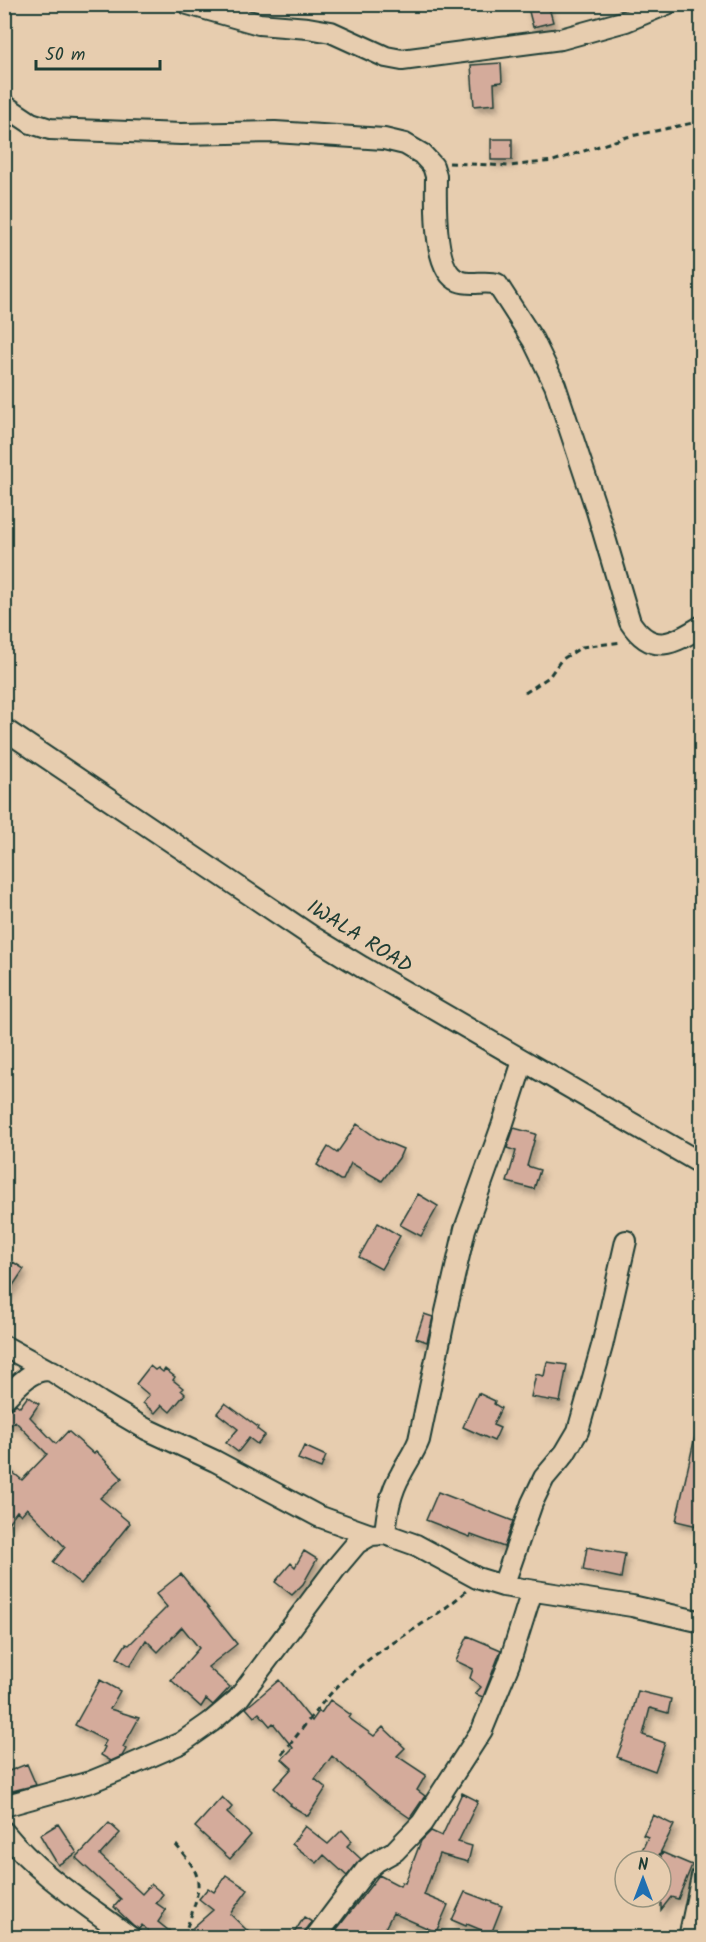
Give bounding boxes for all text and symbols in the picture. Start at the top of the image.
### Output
scale bar [36,33,160,71]
text: 50 m [45,41,85,70]
street label: IWALA ROAD [300,892,419,983]
north arrow [613,1849,673,1909]
text: N [638,1853,648,1878]

